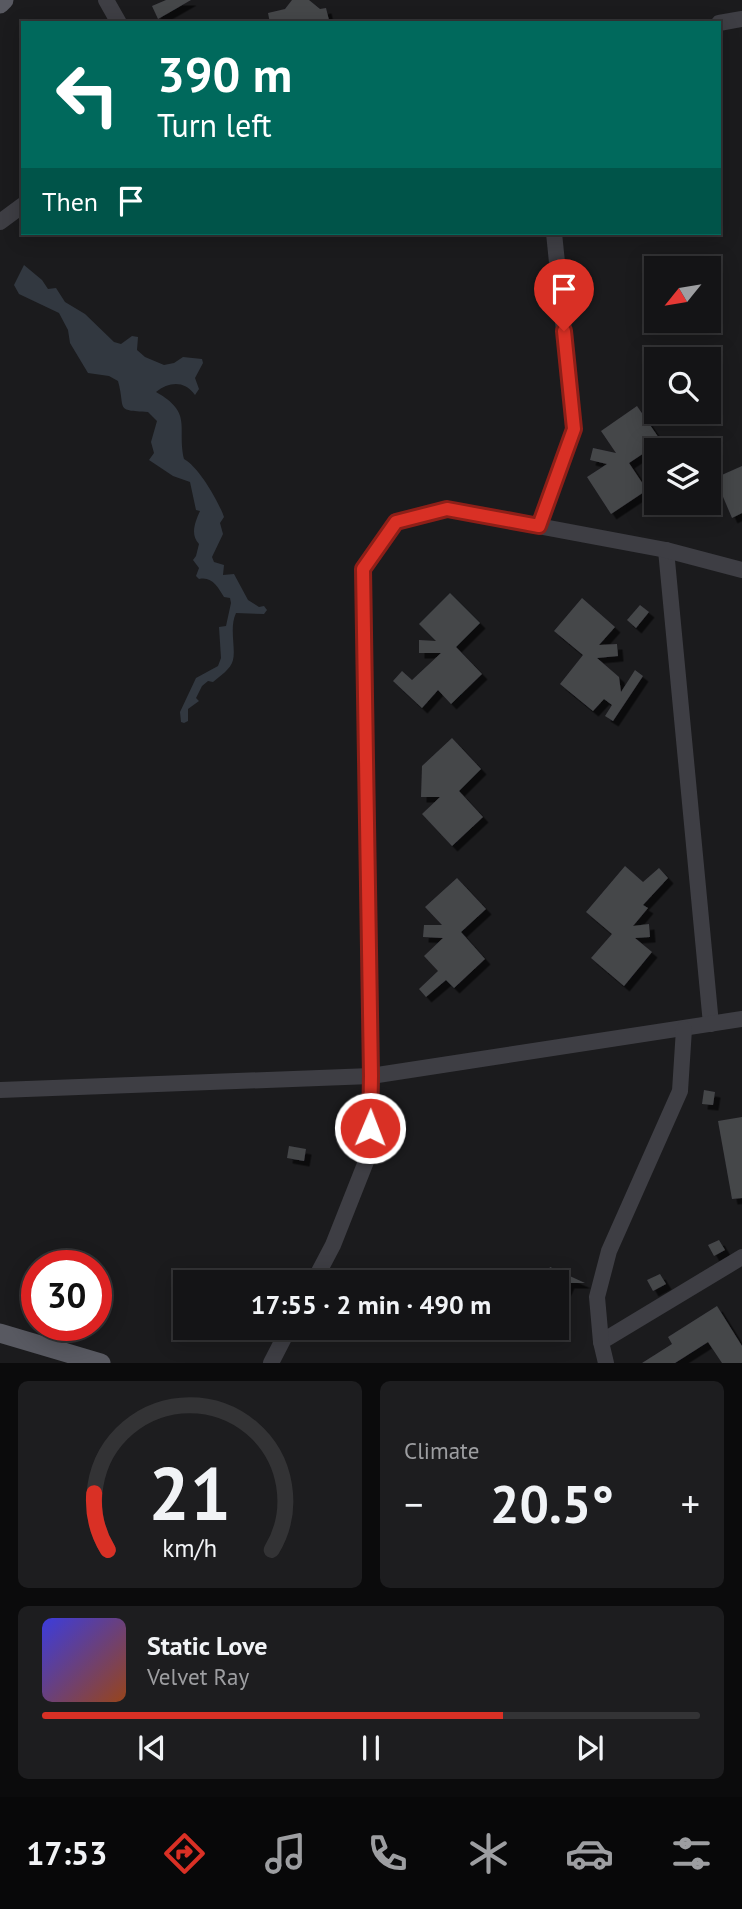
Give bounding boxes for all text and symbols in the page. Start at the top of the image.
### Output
text: 390 m [157,42,292,106]
icon: left [42,49,133,140]
text: Turn left [157,104,272,146]
icon: arrive [112,182,150,220]
text: Then [42,185,98,218]
north arrow [644,256,721,332]
map controls [644,256,721,515]
pin [534,259,594,331]
icon: arrive [545,270,583,308]
button: search [644,347,721,424]
button: layers [644,438,721,515]
position arrow [333,1091,407,1165]
speed limit sign: 30 [21,1250,112,1341]
text: 17:55 · 2 min · 490 m [251,1288,491,1321]
text: Climate [404,1436,479,1465]
text: 21 [149,1447,231,1541]
text: 20.5° [490,1470,614,1537]
text: − [404,1479,423,1528]
text: + [681,1479,700,1528]
text: km/h [163,1532,217,1564]
text: Static Love [147,1629,268,1662]
text: Velvet Ray [147,1662,249,1691]
icon: previous [133,1729,171,1767]
icon: pause [352,1729,390,1767]
icon: next [571,1729,609,1767]
icon: directions [160,1829,209,1878]
icon: music [261,1829,310,1878]
icon: phone [363,1829,412,1878]
icon: climate [464,1829,513,1878]
icon: car [565,1829,614,1878]
icon: filters [667,1829,716,1878]
text: 17:53 [26,1832,107,1874]

